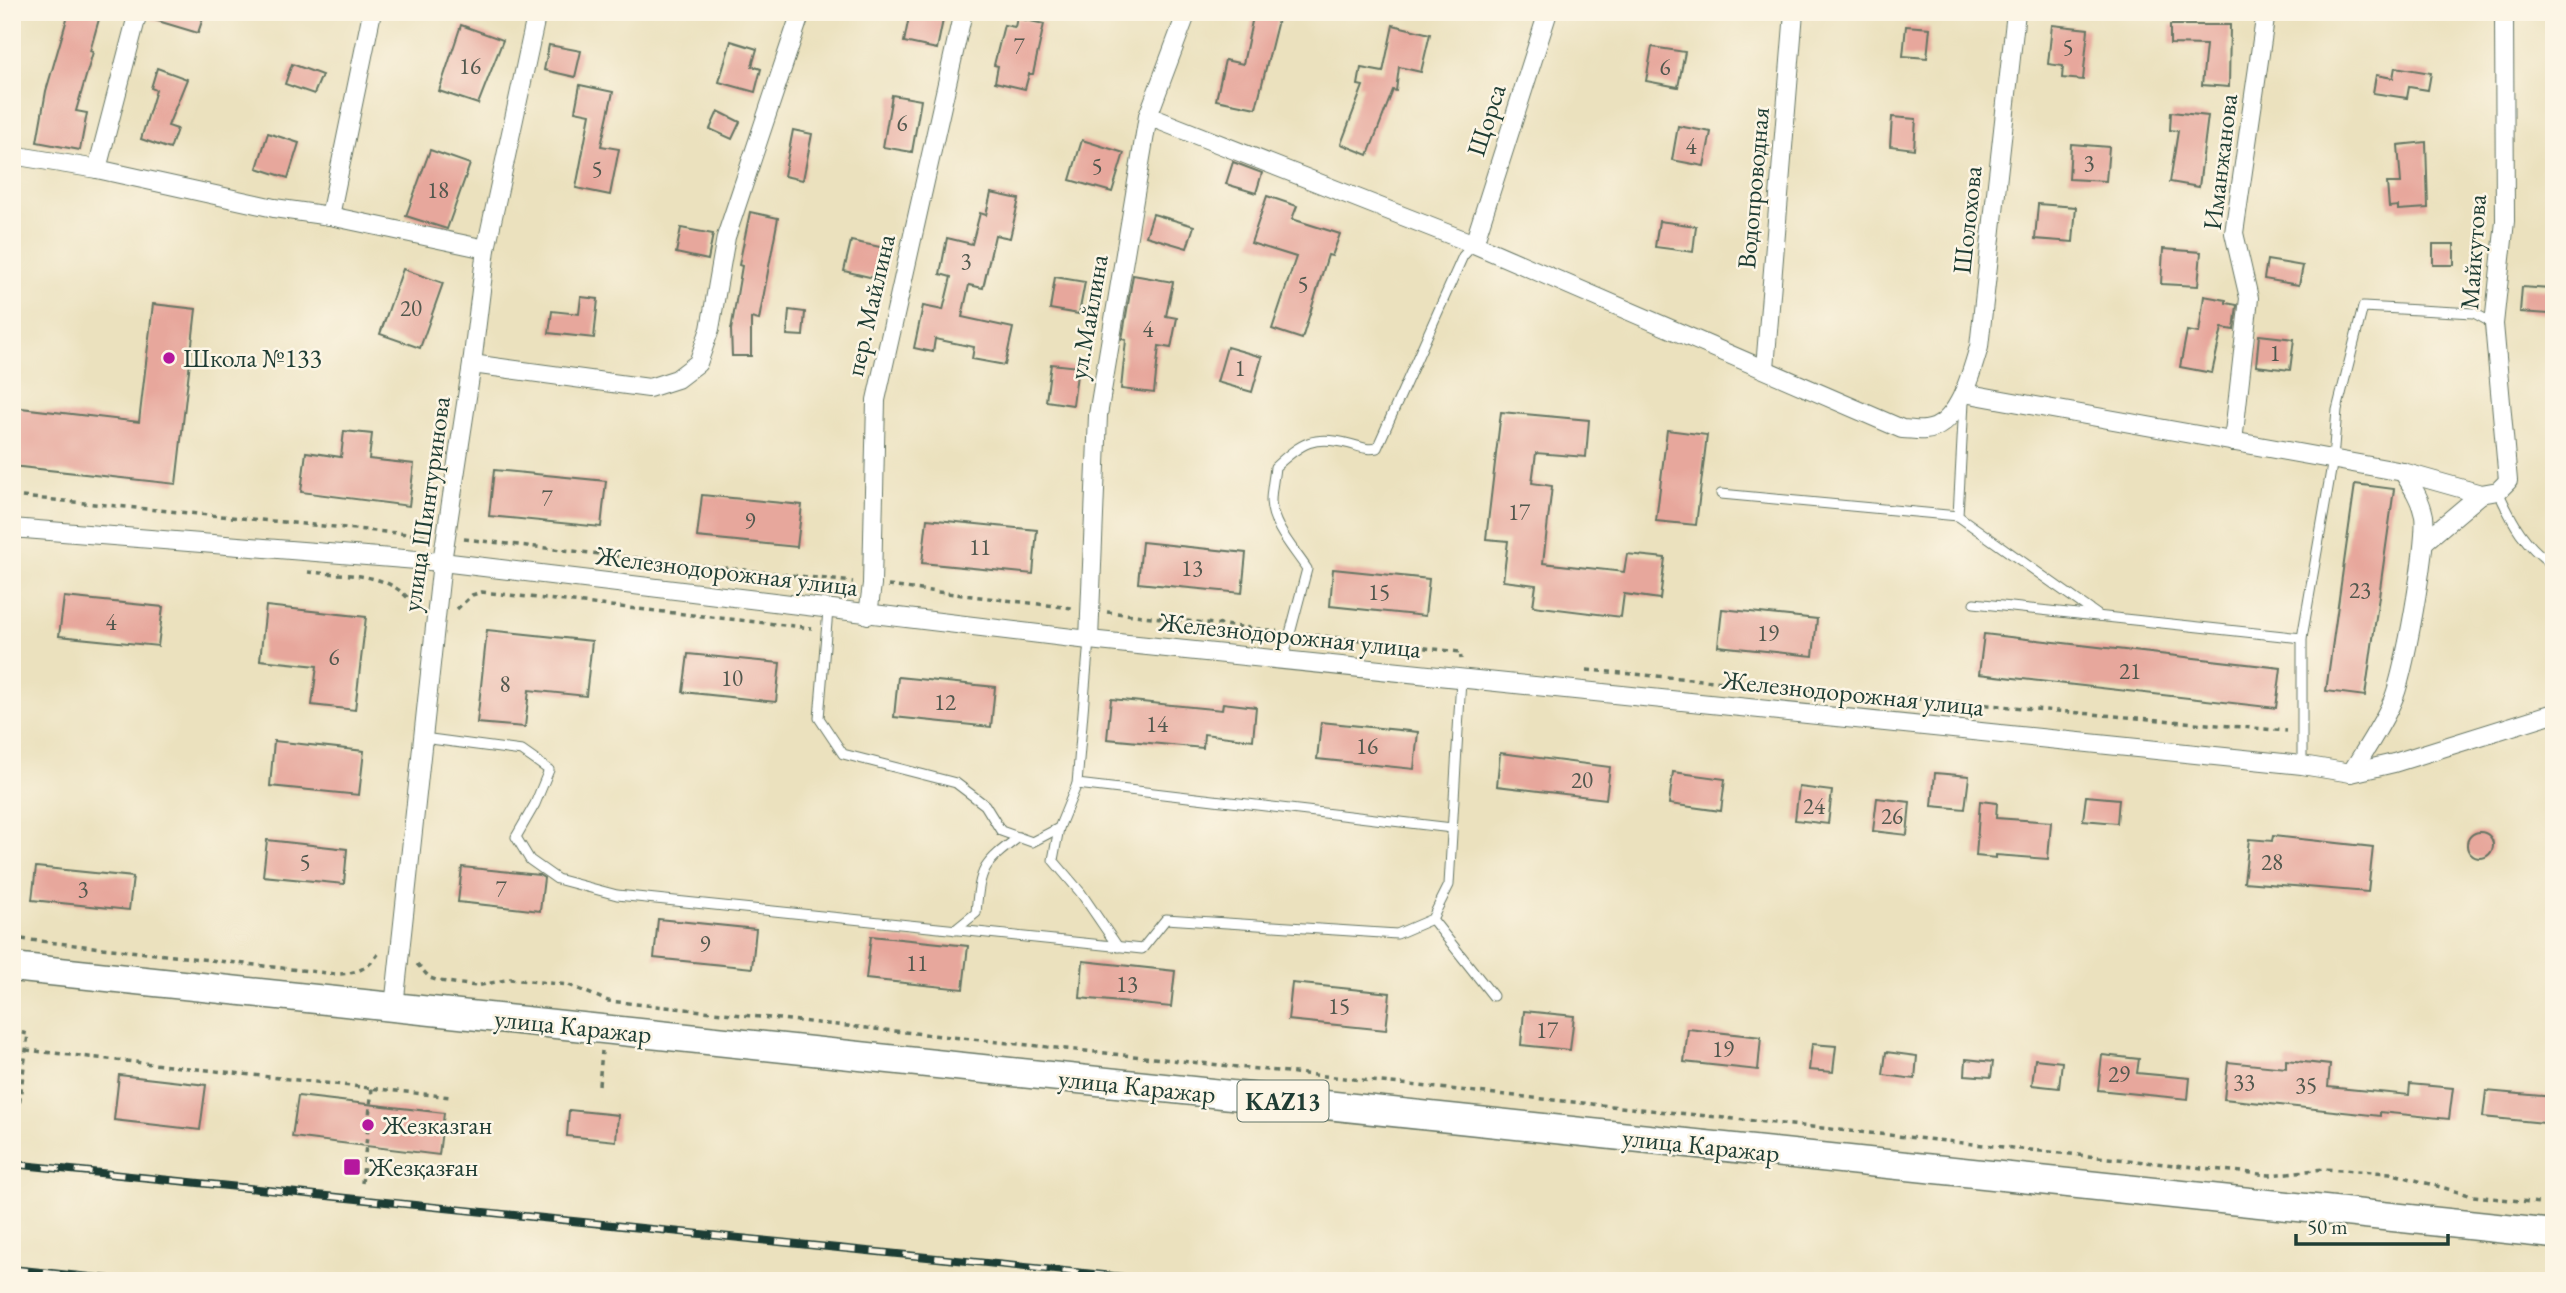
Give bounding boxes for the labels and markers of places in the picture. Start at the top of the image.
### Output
place label: Школа №133 [183,341,322,375]
marker: Школа №133 [161,350,177,366]
place label: Жезказган [381,1108,492,1142]
marker: Жезказган [360,1117,376,1133]
place label: Жезқазған [367,1150,478,1184]
marker: Жезқазған [342,1157,362,1177]

